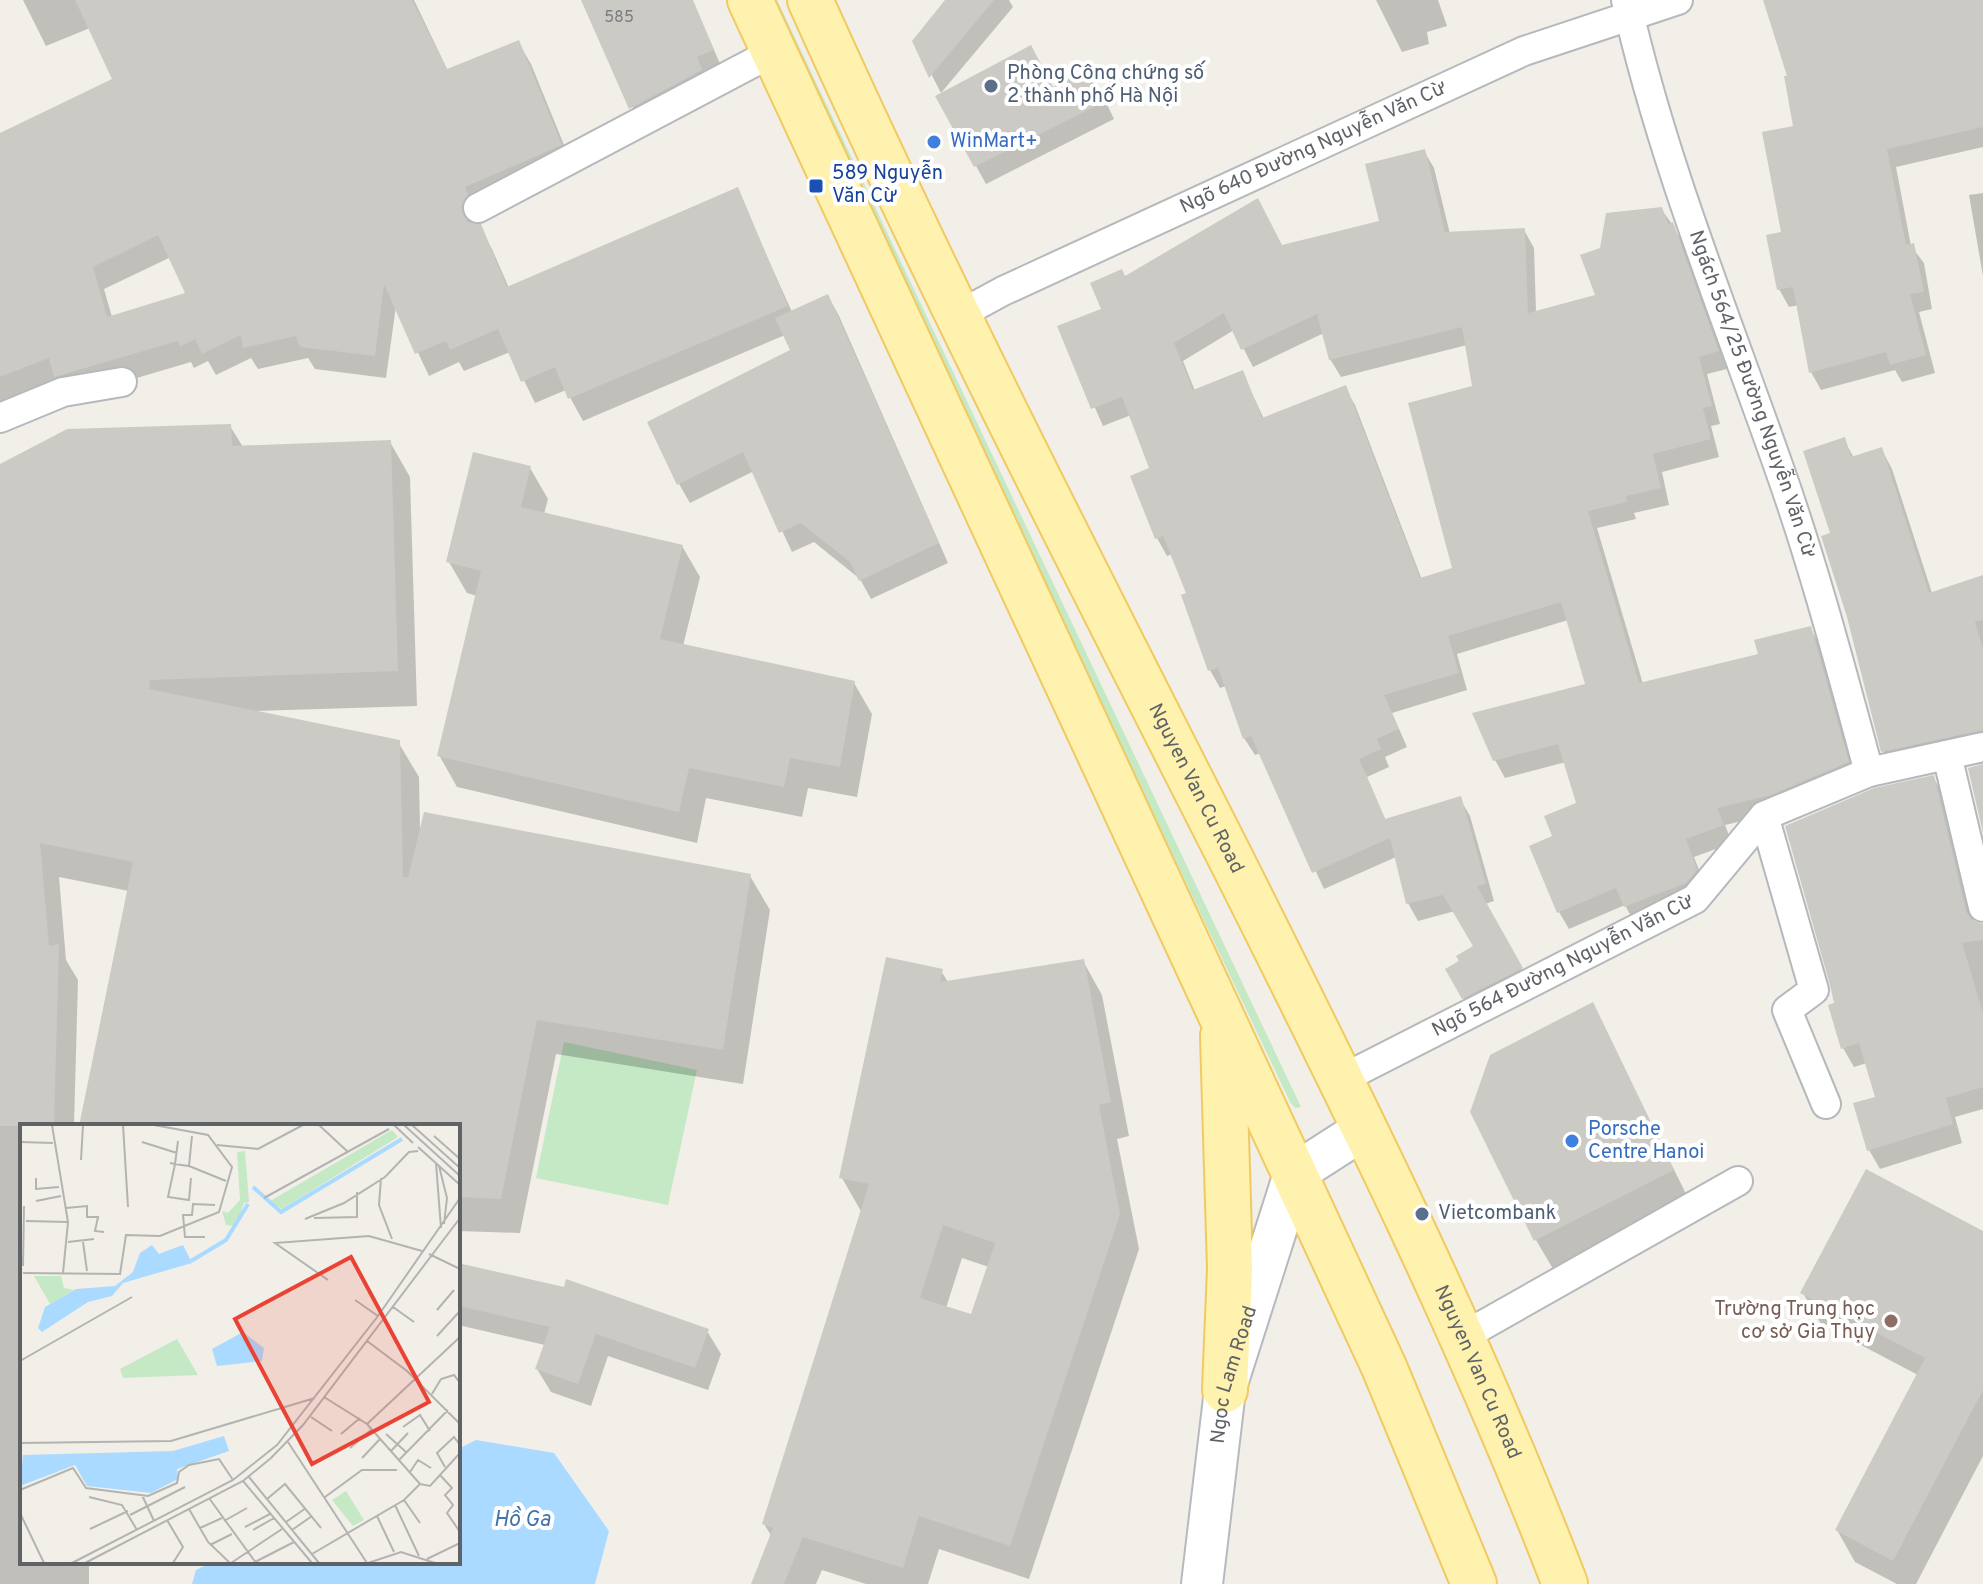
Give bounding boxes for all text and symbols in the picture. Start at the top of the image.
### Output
house number: 585 [604,8,634,28]
place label: Phòng Công chứng số 2 thành phố Hà Nội [1007,60,1206,110]
street label: Ngõ 640 Đường Nguyễn Văn Cừ [1176,75,1451,221]
marker: Phòng Công chứng số 2 thành phố Hà Nội [982,77,1000,95]
place label: WinMart+ [950,129,1038,155]
marker: WinMart+ [925,133,943,151]
place label: 589 Nguyễn Văn Cừ [832,159,943,210]
marker: 589 Nguyễn Văn Cừ [807,177,825,195]
street label: Ngách 564/25 Đường Nguyễn Văn Cừ [1682,227,1821,561]
street label: Nguyen Van Cu Road [1141,699,1249,878]
street label: Ngõ 564 Đường Nguyễn Văn Cừ [1428,889,1698,1044]
place label: Porsche Centre Hanoi [1588,1117,1704,1166]
inset map [20,1124,460,1564]
marker: Porsche Centre Hanoi [1563,1132,1581,1150]
place label: Vietcombank [1438,1201,1556,1227]
marker: Vietcombank [1413,1205,1431,1223]
street label: Nguyen Van Cu Road [1427,1281,1526,1463]
place label: Trường Trung học cơ sở Gia Thụy [1714,1297,1875,1346]
street label: Ngoc Lam Road [1206,1303,1264,1445]
marker: Trường Trung học cơ sở Gia Thụy [1882,1312,1900,1330]
water label: Hồ Ga [493,1506,551,1534]

